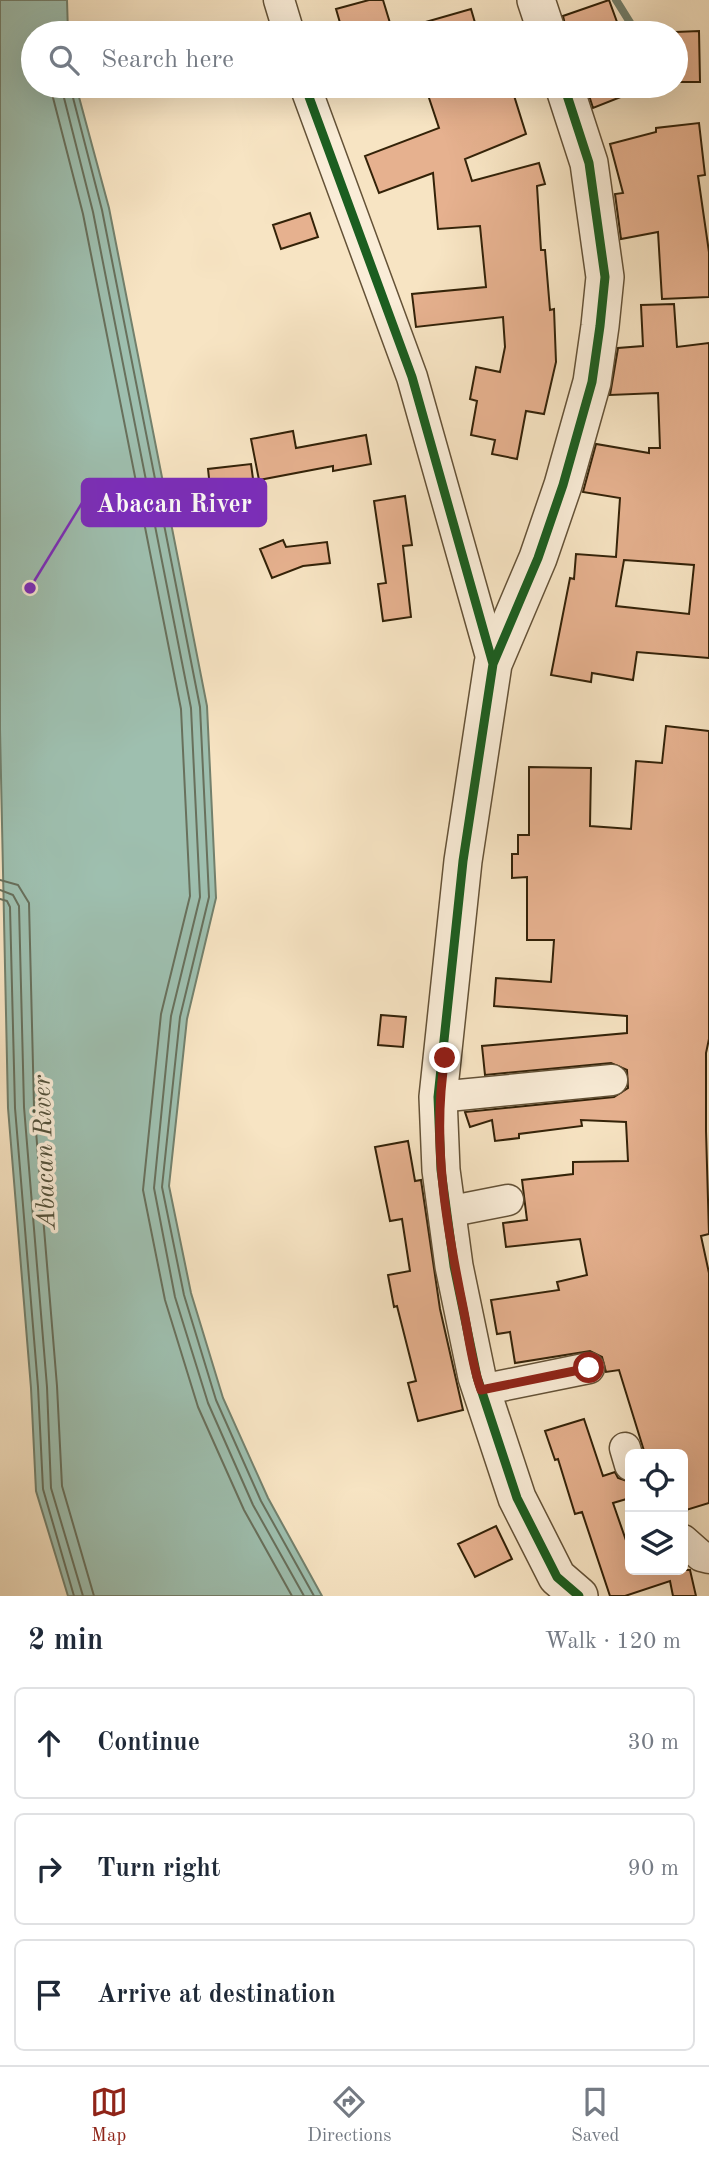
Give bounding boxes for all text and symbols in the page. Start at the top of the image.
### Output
search box [21,21,688,98]
icon: search [45,41,83,79]
text: Search here [101,47,234,73]
callout: Abacan River [82,479,266,526]
text: Abacan River [96,492,252,518]
route end [429,1042,460,1073]
water label: Abacan River [29,1074,61,1231]
route start [573,1352,604,1383]
map controls [625,1449,688,1575]
button: locate [625,1449,688,1512]
button: layers [625,1512,688,1575]
text: 2 min [28,1626,103,1656]
text: Walk · 120 m [545,1630,681,1653]
icon: ahead [30,1724,68,1762]
text: Continue [97,1730,200,1756]
text: 30 m [628,1731,679,1754]
icon: right [30,1850,68,1888]
text: Turn right [97,1856,220,1882]
text: 90 m [628,1857,679,1880]
icon: arrive [30,1976,68,2014]
text: Arrive at destination [97,1982,336,2008]
tab: Map [90,2083,128,2148]
tab: Directions [307,2083,392,2148]
tab: Saved [571,2083,619,2148]

